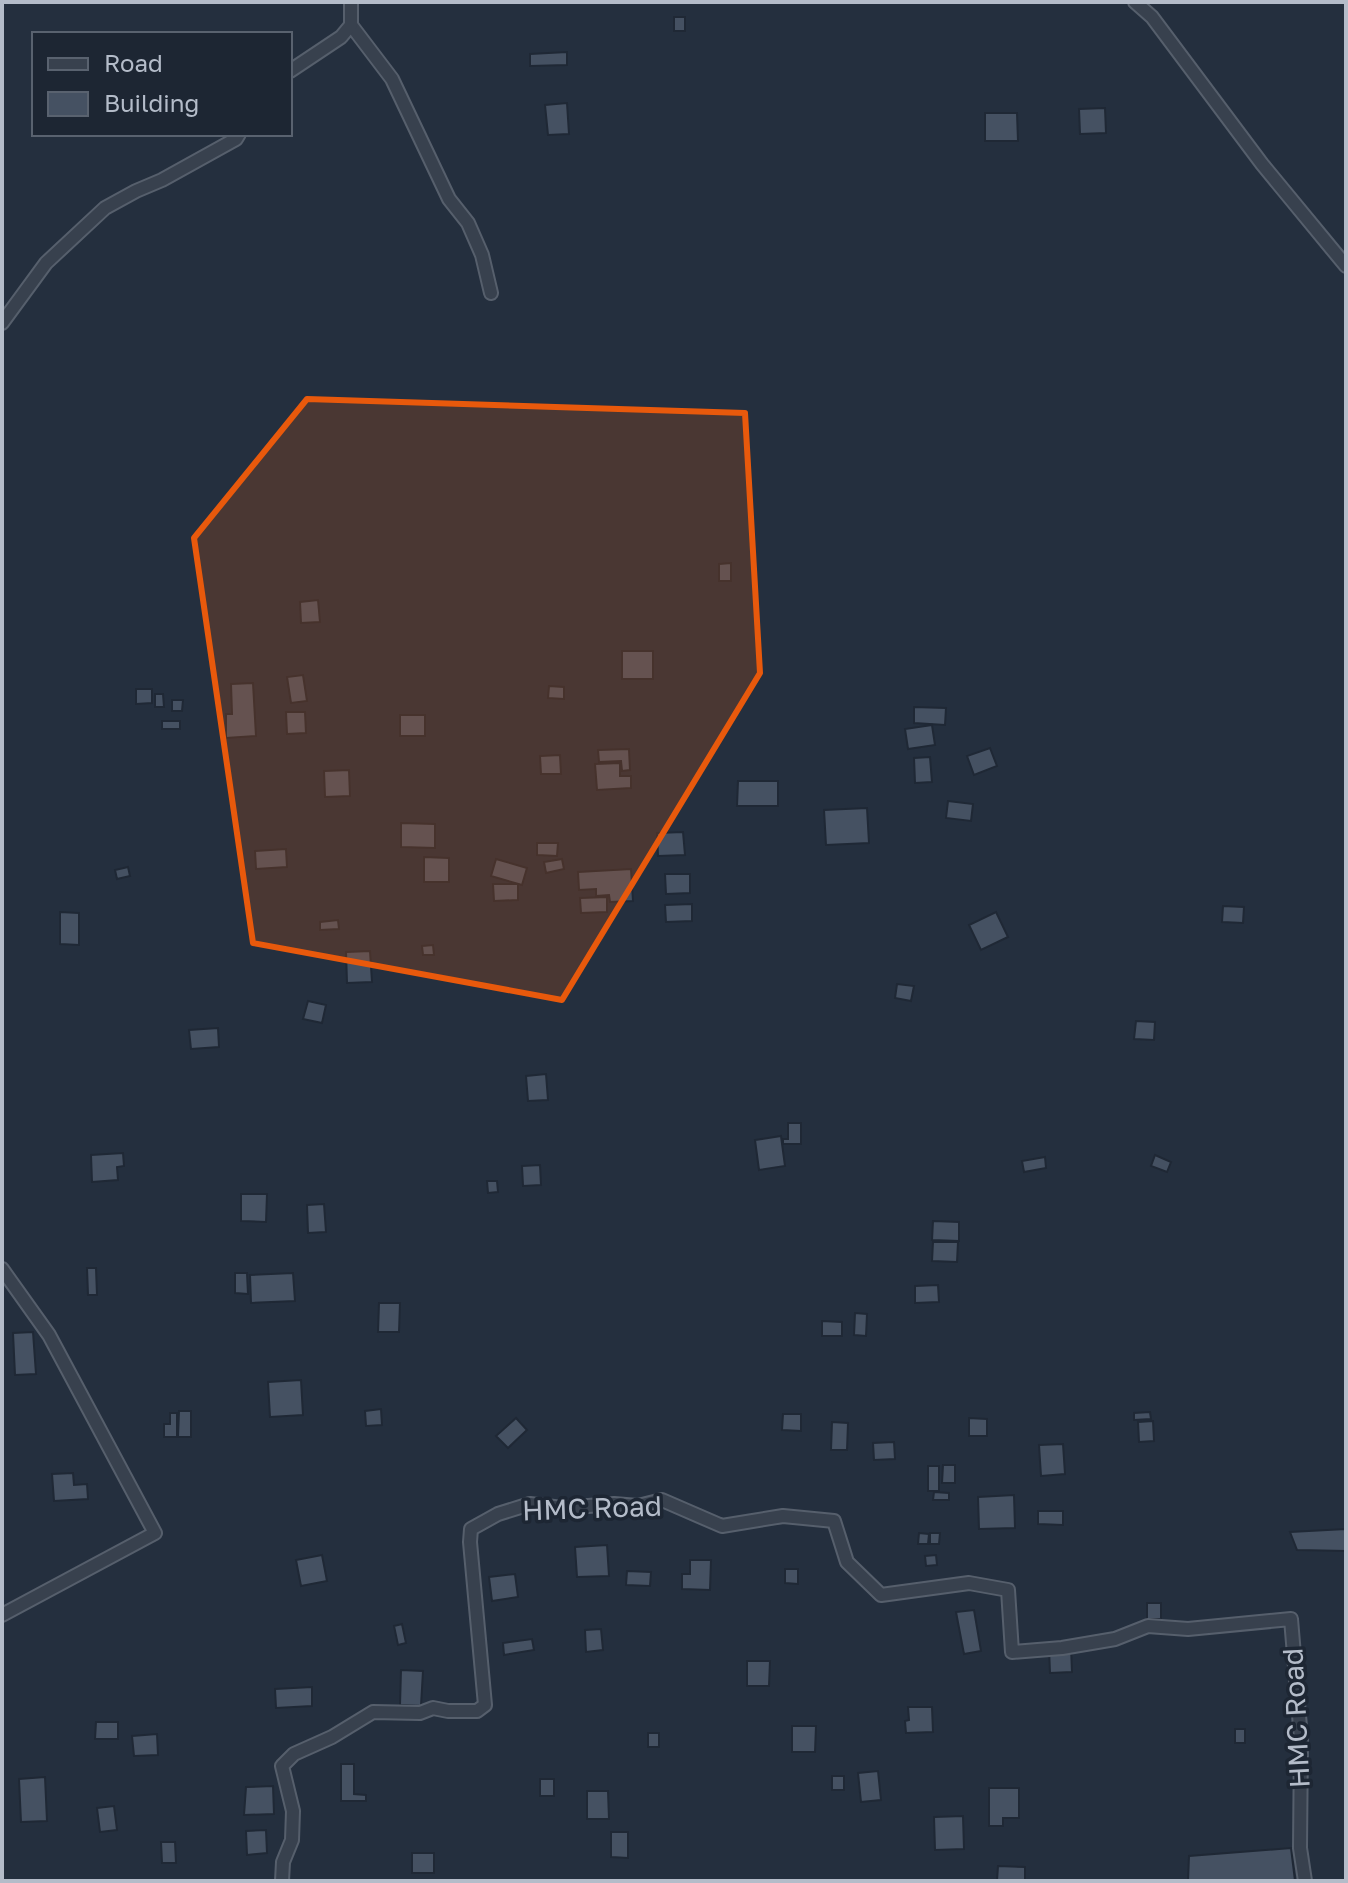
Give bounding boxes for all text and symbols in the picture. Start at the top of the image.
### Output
legend [32,32,292,136]
text: Road [104,48,163,77]
text: Building [104,88,199,117]
street label: HMC Road [521,1489,663,1526]
street label: HMC Road [1275,1647,1316,1789]

